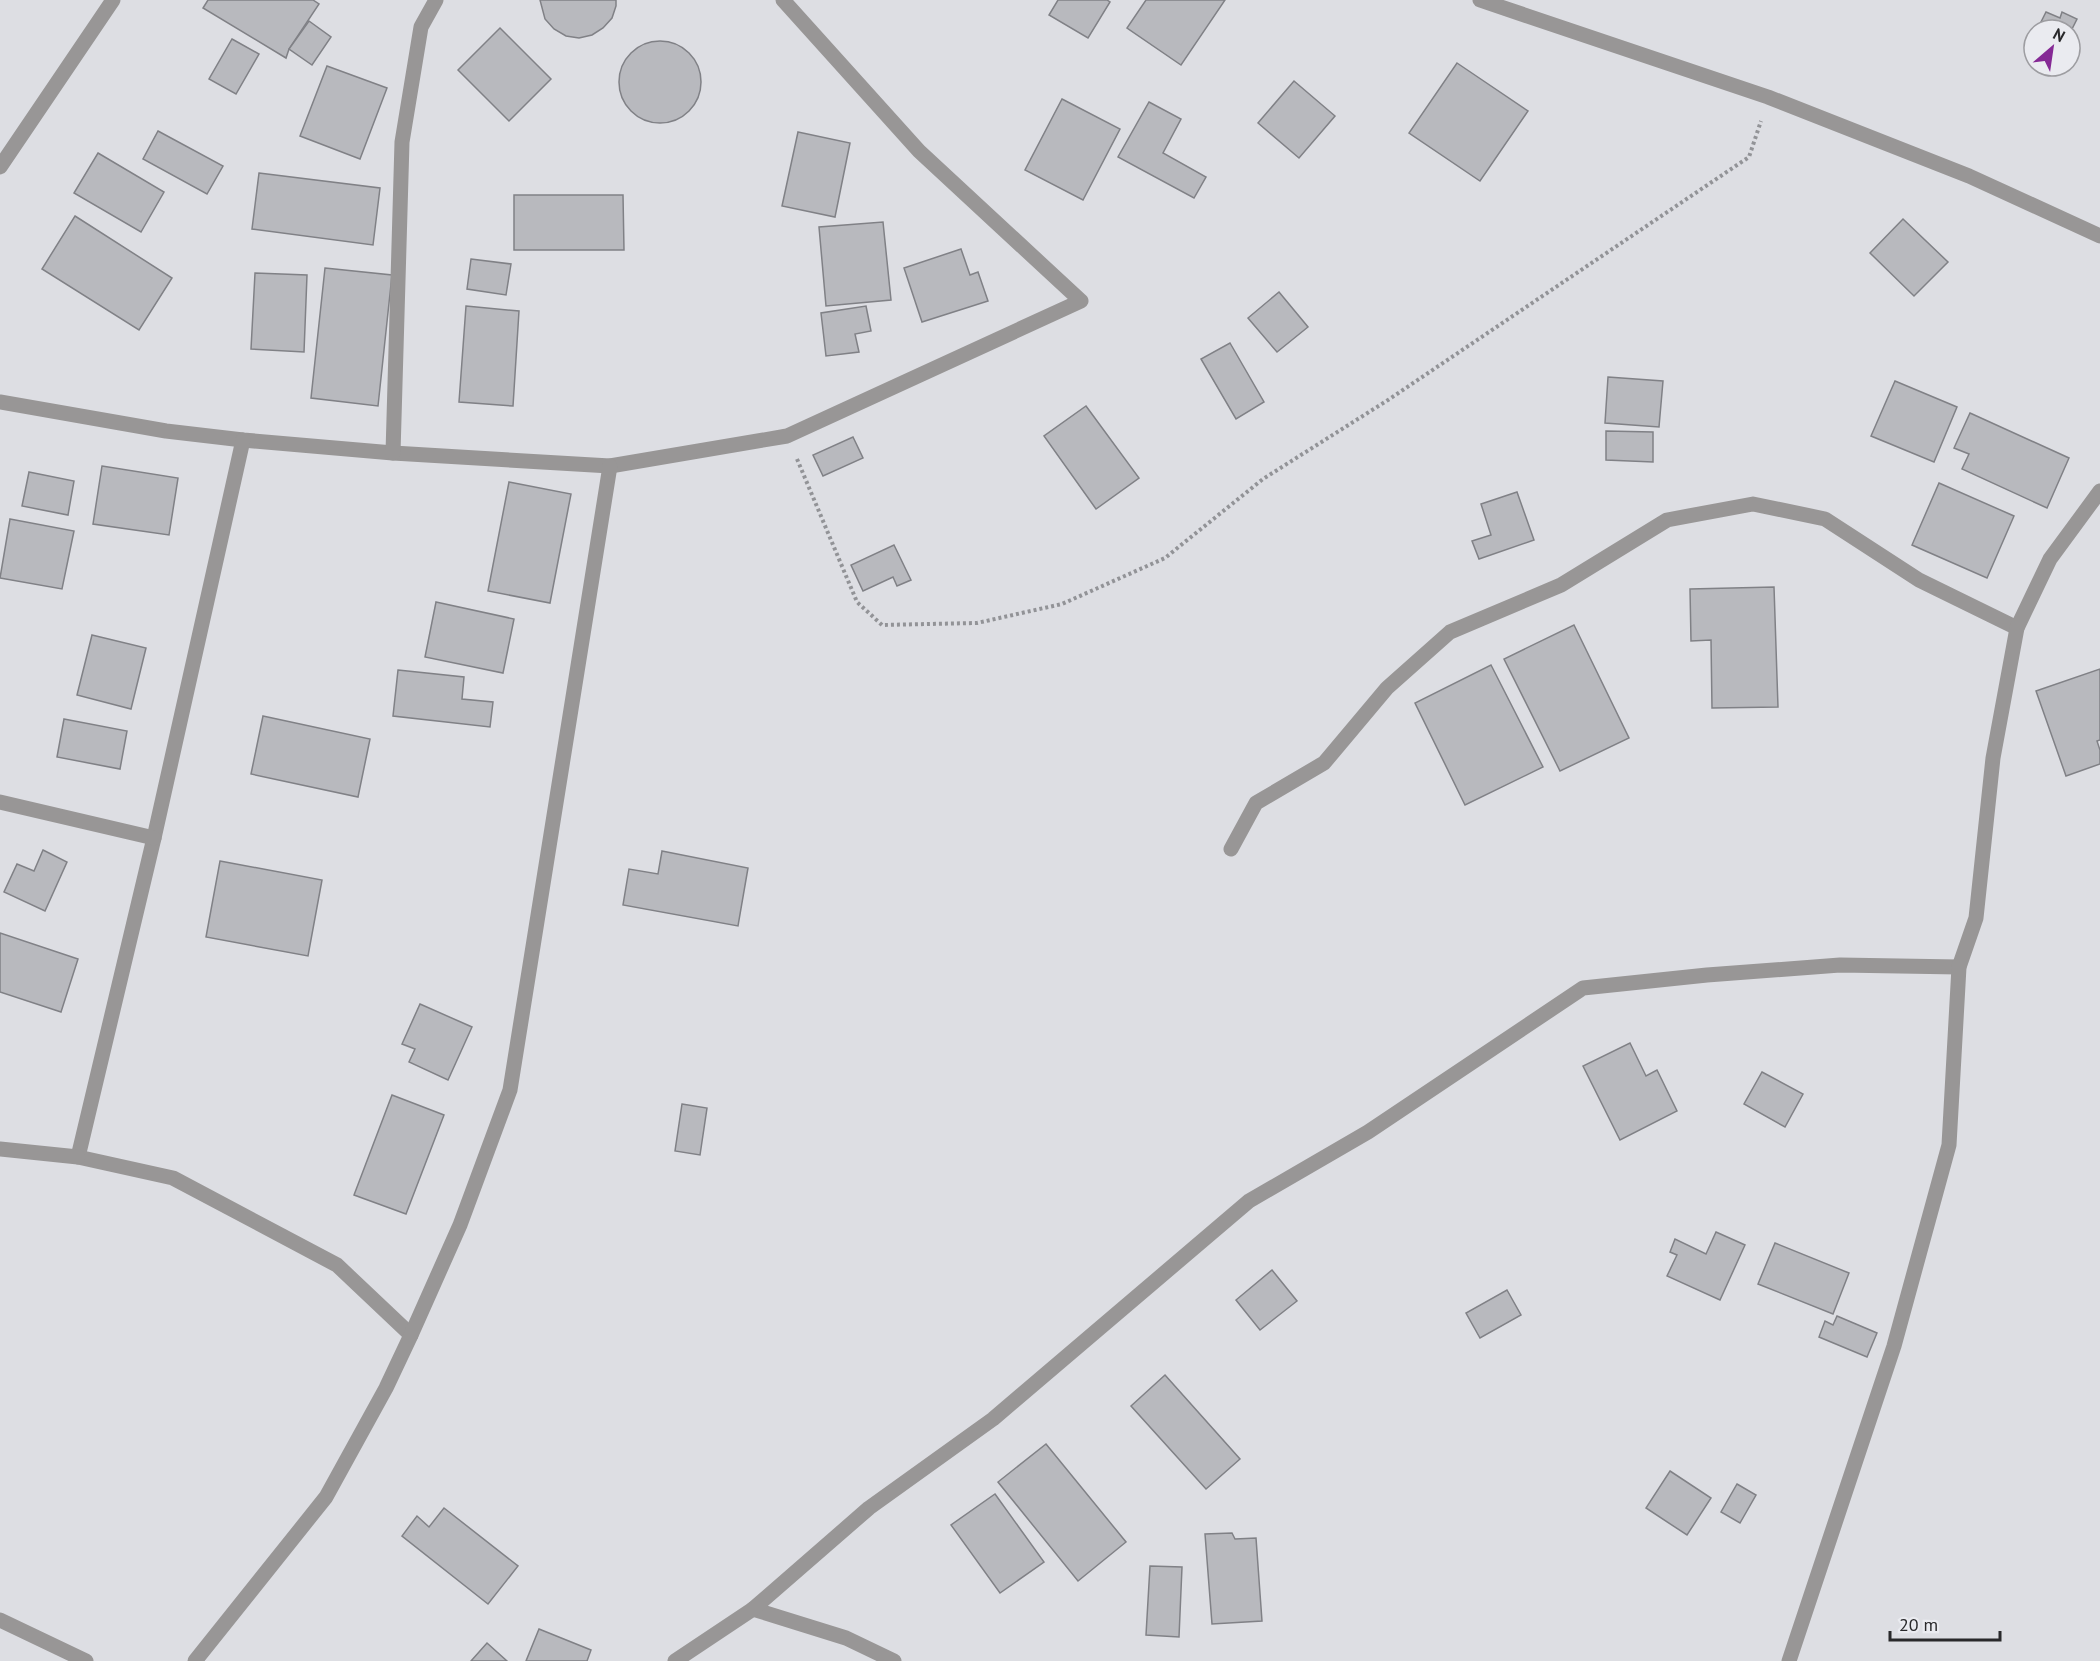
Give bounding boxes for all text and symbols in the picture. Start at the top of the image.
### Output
north arrow [2022,18,2082,78]
text: N [2050,24,2069,46]
scale bar [1890,1604,2000,1642]
text: 20 m [1899,1613,1938,1636]

